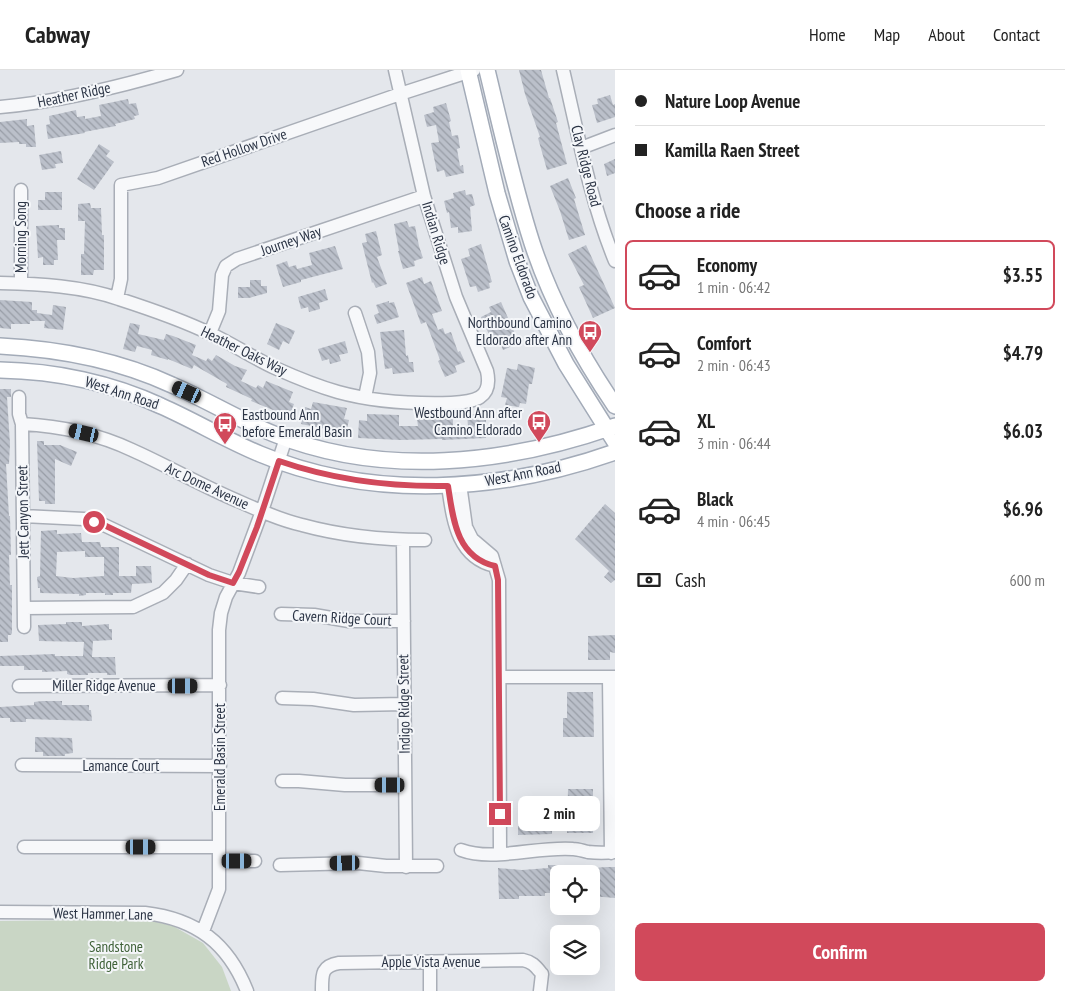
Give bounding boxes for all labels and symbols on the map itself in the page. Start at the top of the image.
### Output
street label: Heather Ridge [36,78,112,112]
street label: Clay Ridge Road [567,123,606,209]
street label: Red Hollow Drive [199,124,289,171]
street label: Indian Ridge [418,199,455,267]
street label: Morning Song [11,201,30,273]
street label: Camino Eldorado [495,212,542,301]
street label: Journey Way [257,221,324,260]
place label: Northbound Camino Eldorado after Ann [468,313,572,349]
bus stop icon: Northbound Camino Eldorado after Ann [577,319,603,353]
street label: Heather Oaks Way [198,321,291,380]
street label: West Ann Road [83,372,162,413]
car [170,379,203,405]
place label: Westbound Ann after Camino Eldorado [414,403,523,439]
place label: Eastbound Ann before Emerald Basin [242,405,352,441]
bus stop icon: Westbound Ann after Camino Eldorado [526,409,552,443]
bus stop icon: Eastbound Ann before Emerald Basin [212,411,238,445]
car [67,422,100,444]
street label: West Ann Road [483,457,562,490]
street label: Arc Dome Avenue [162,458,252,513]
street label: Jett Canyon Street [12,465,33,560]
route start [83,511,105,533]
street label: Cavern Ridge Court [292,605,392,630]
street label: Indigo Ridge Street [393,654,414,754]
street label: Miller Ridge Avenue [52,676,156,695]
car [168,679,198,694]
street label: Emerald Basin Street [210,703,229,811]
street label: Lamance Court [83,756,159,775]
car [375,778,405,793]
callout: 2 min [518,796,600,832]
route end [489,803,511,825]
car [126,840,156,855]
car [222,854,252,869]
car [329,855,360,871]
street label: West Hammer Lane [53,903,153,924]
park label: Sandstone Ridge Park [88,937,144,973]
street label: Apple Vista Avenue [382,952,480,971]

